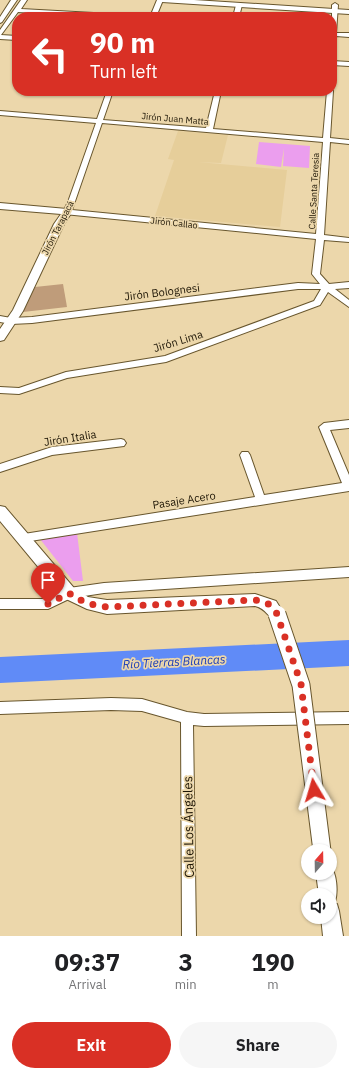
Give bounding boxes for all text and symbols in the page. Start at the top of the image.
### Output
text: 90 m [90,24,155,61]
icon: left [24,28,76,80]
text: Turn left [90,60,158,83]
street label: Jirón Juan Matta [141,110,209,127]
street label: Calle Santa Teresia [306,152,321,230]
street label: Jirón Tarapacá [39,199,76,257]
street label: Jirón Callao [150,215,198,230]
street label: Jirón Bolognesi [123,280,201,304]
street label: Jirón Lima [152,327,205,355]
street label: Jirón Italia [43,427,97,449]
street label: Pasaje Acero [151,488,217,512]
pin [31,563,65,604]
icon: arrive [37,569,59,591]
water label: Río Tierras Blancas [122,651,226,672]
position arrow [293,769,335,811]
street label: Calle Los Ángeles [179,776,198,878]
north arrow [301,844,337,880]
map controls [301,844,337,924]
button: sound [301,888,337,924]
text: 09:37 [55,946,120,978]
text: 3 [178,946,193,978]
text: 190 [251,946,294,978]
text: Arrival [68,976,106,993]
text: min [175,976,197,993]
text: m [267,976,278,993]
button: Exit [12,1022,171,1068]
button: Share [179,1022,337,1068]

